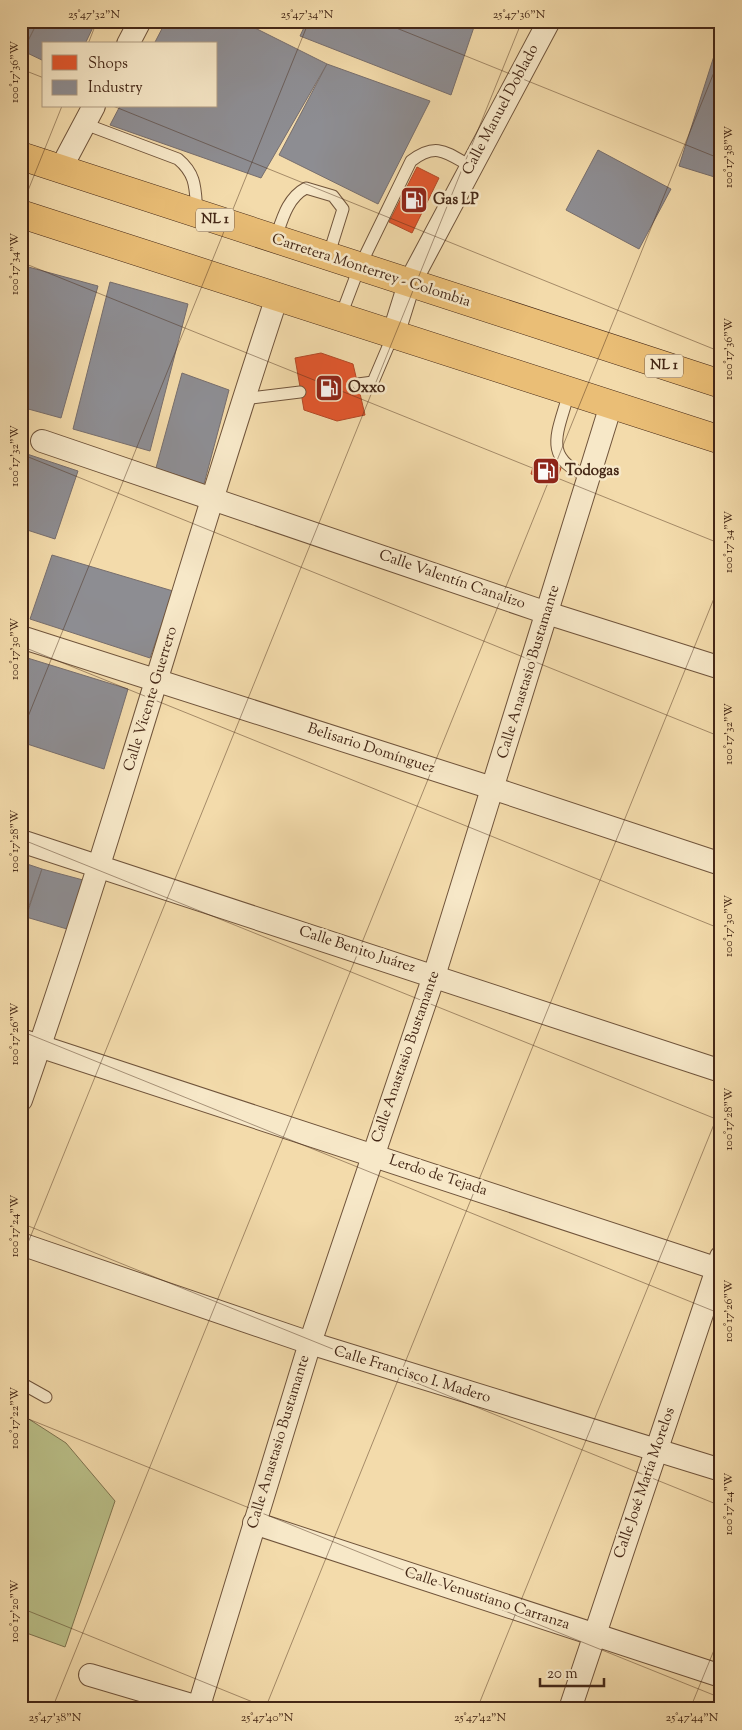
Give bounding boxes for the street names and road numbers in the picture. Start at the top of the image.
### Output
street label: Calle Manuel Doblado [458,41,544,179]
road number: NL 1 [196,208,234,232]
street label: Carretera Monterrey - Colombia [269,229,473,313]
road number: NL 1 [645,354,683,378]
street label: Calle Valentín Canalizo [376,545,528,615]
street label: Calle Anastasio Bustamante [493,582,565,762]
street label: Calle Vicente Guerrero [119,624,183,774]
street label: Belisario Domínguez [305,719,438,780]
street label: Calle Benito Juárez [296,921,418,979]
street label: Calle Anastasio Bustamante [367,968,445,1146]
street label: Lerdo de Tejada [386,1150,490,1202]
street label: Calle Francisco I. Madero [331,1341,493,1409]
street label: Calle Anastasio Bustamante [243,1352,315,1532]
street label: Calle José María Morelos [609,1404,681,1561]
street label: Calle Venustiano Carranza [402,1562,572,1636]

